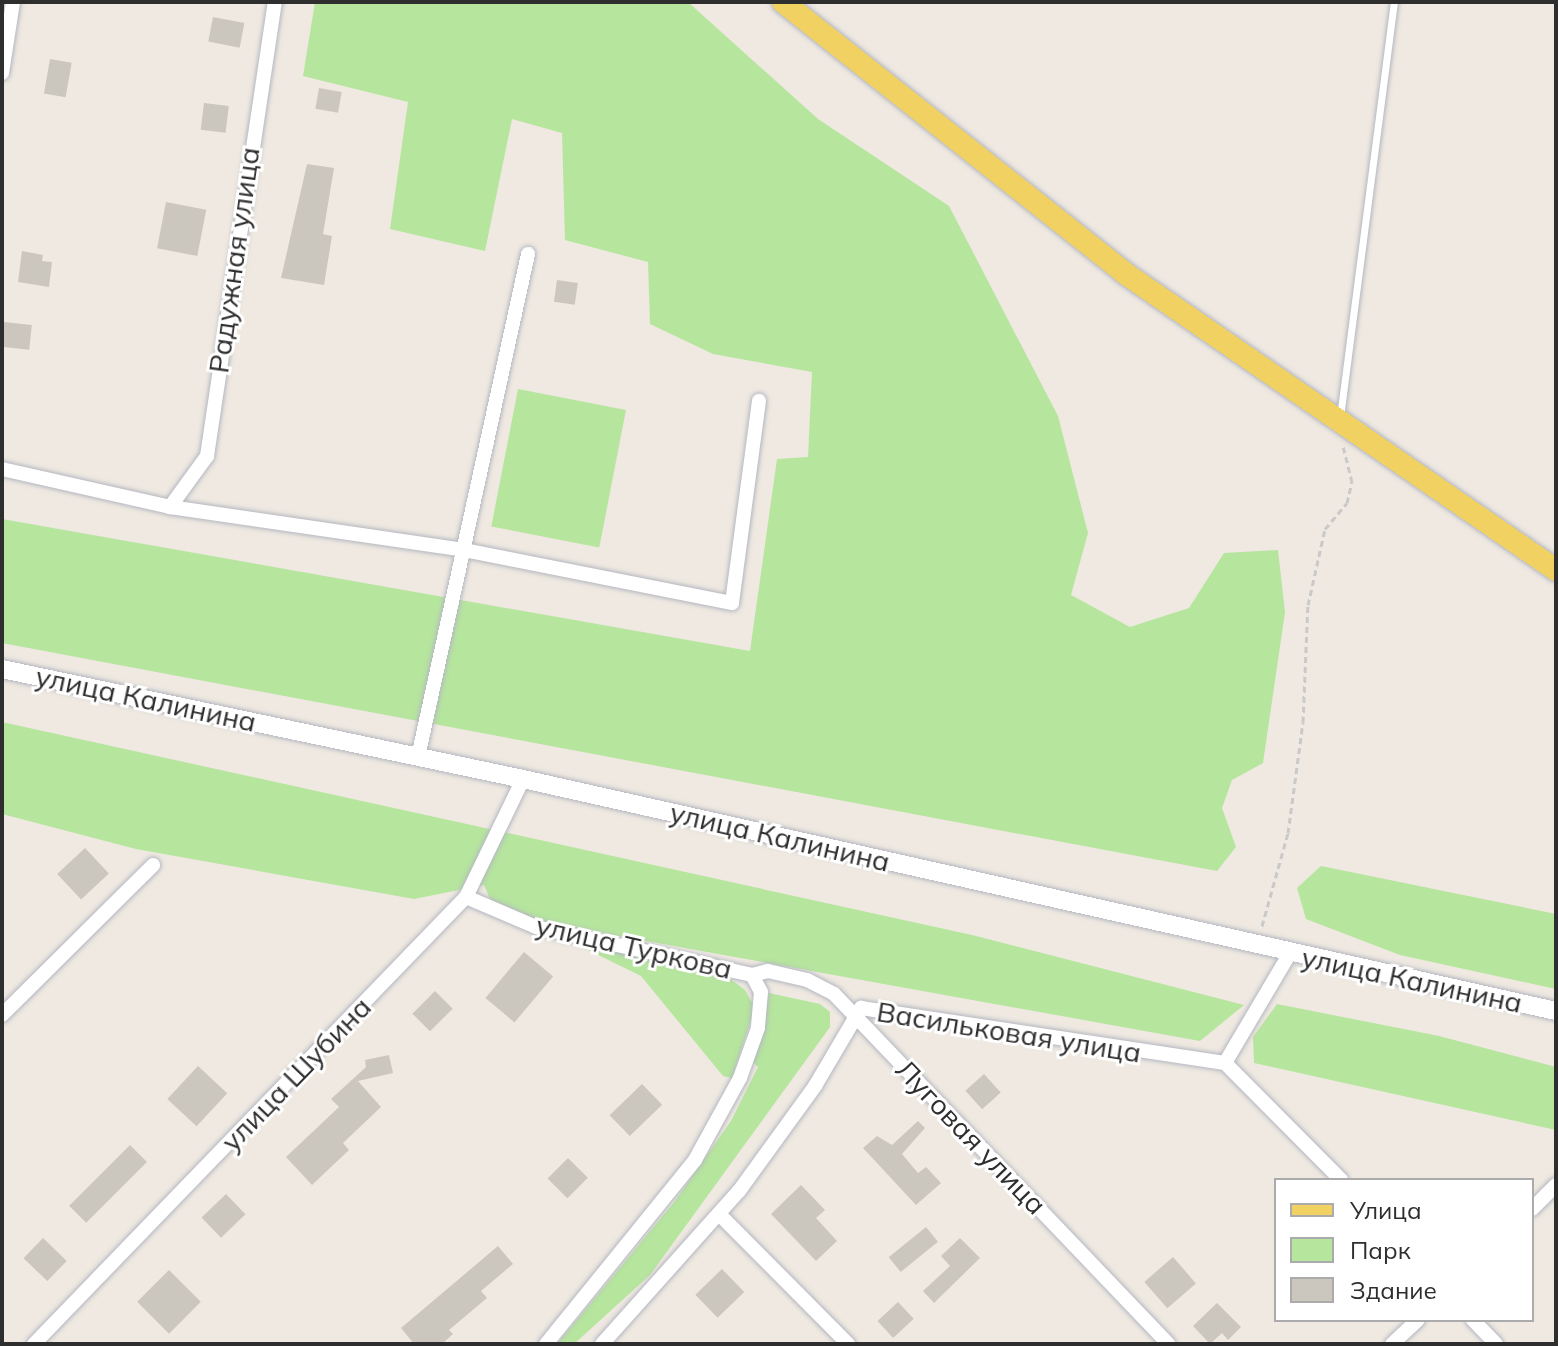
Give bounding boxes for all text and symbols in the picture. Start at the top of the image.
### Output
street label: Радужная улица [202,145,266,375]
street label: улица Калинина [33,659,259,739]
street label: улица Калинина [667,795,893,879]
street label: улица Туркова [533,908,735,986]
street label: улица Калинина [1299,940,1525,1020]
street label: улица Шубина [214,990,378,1158]
street label: Васильковая улица [874,995,1144,1069]
street label: Луговая улица [889,1053,1053,1221]
legend [1274,1178,1534,1322]
text: Улица [1350,1195,1422,1225]
text: Парк [1350,1235,1411,1265]
text: Здание [1350,1275,1437,1305]

